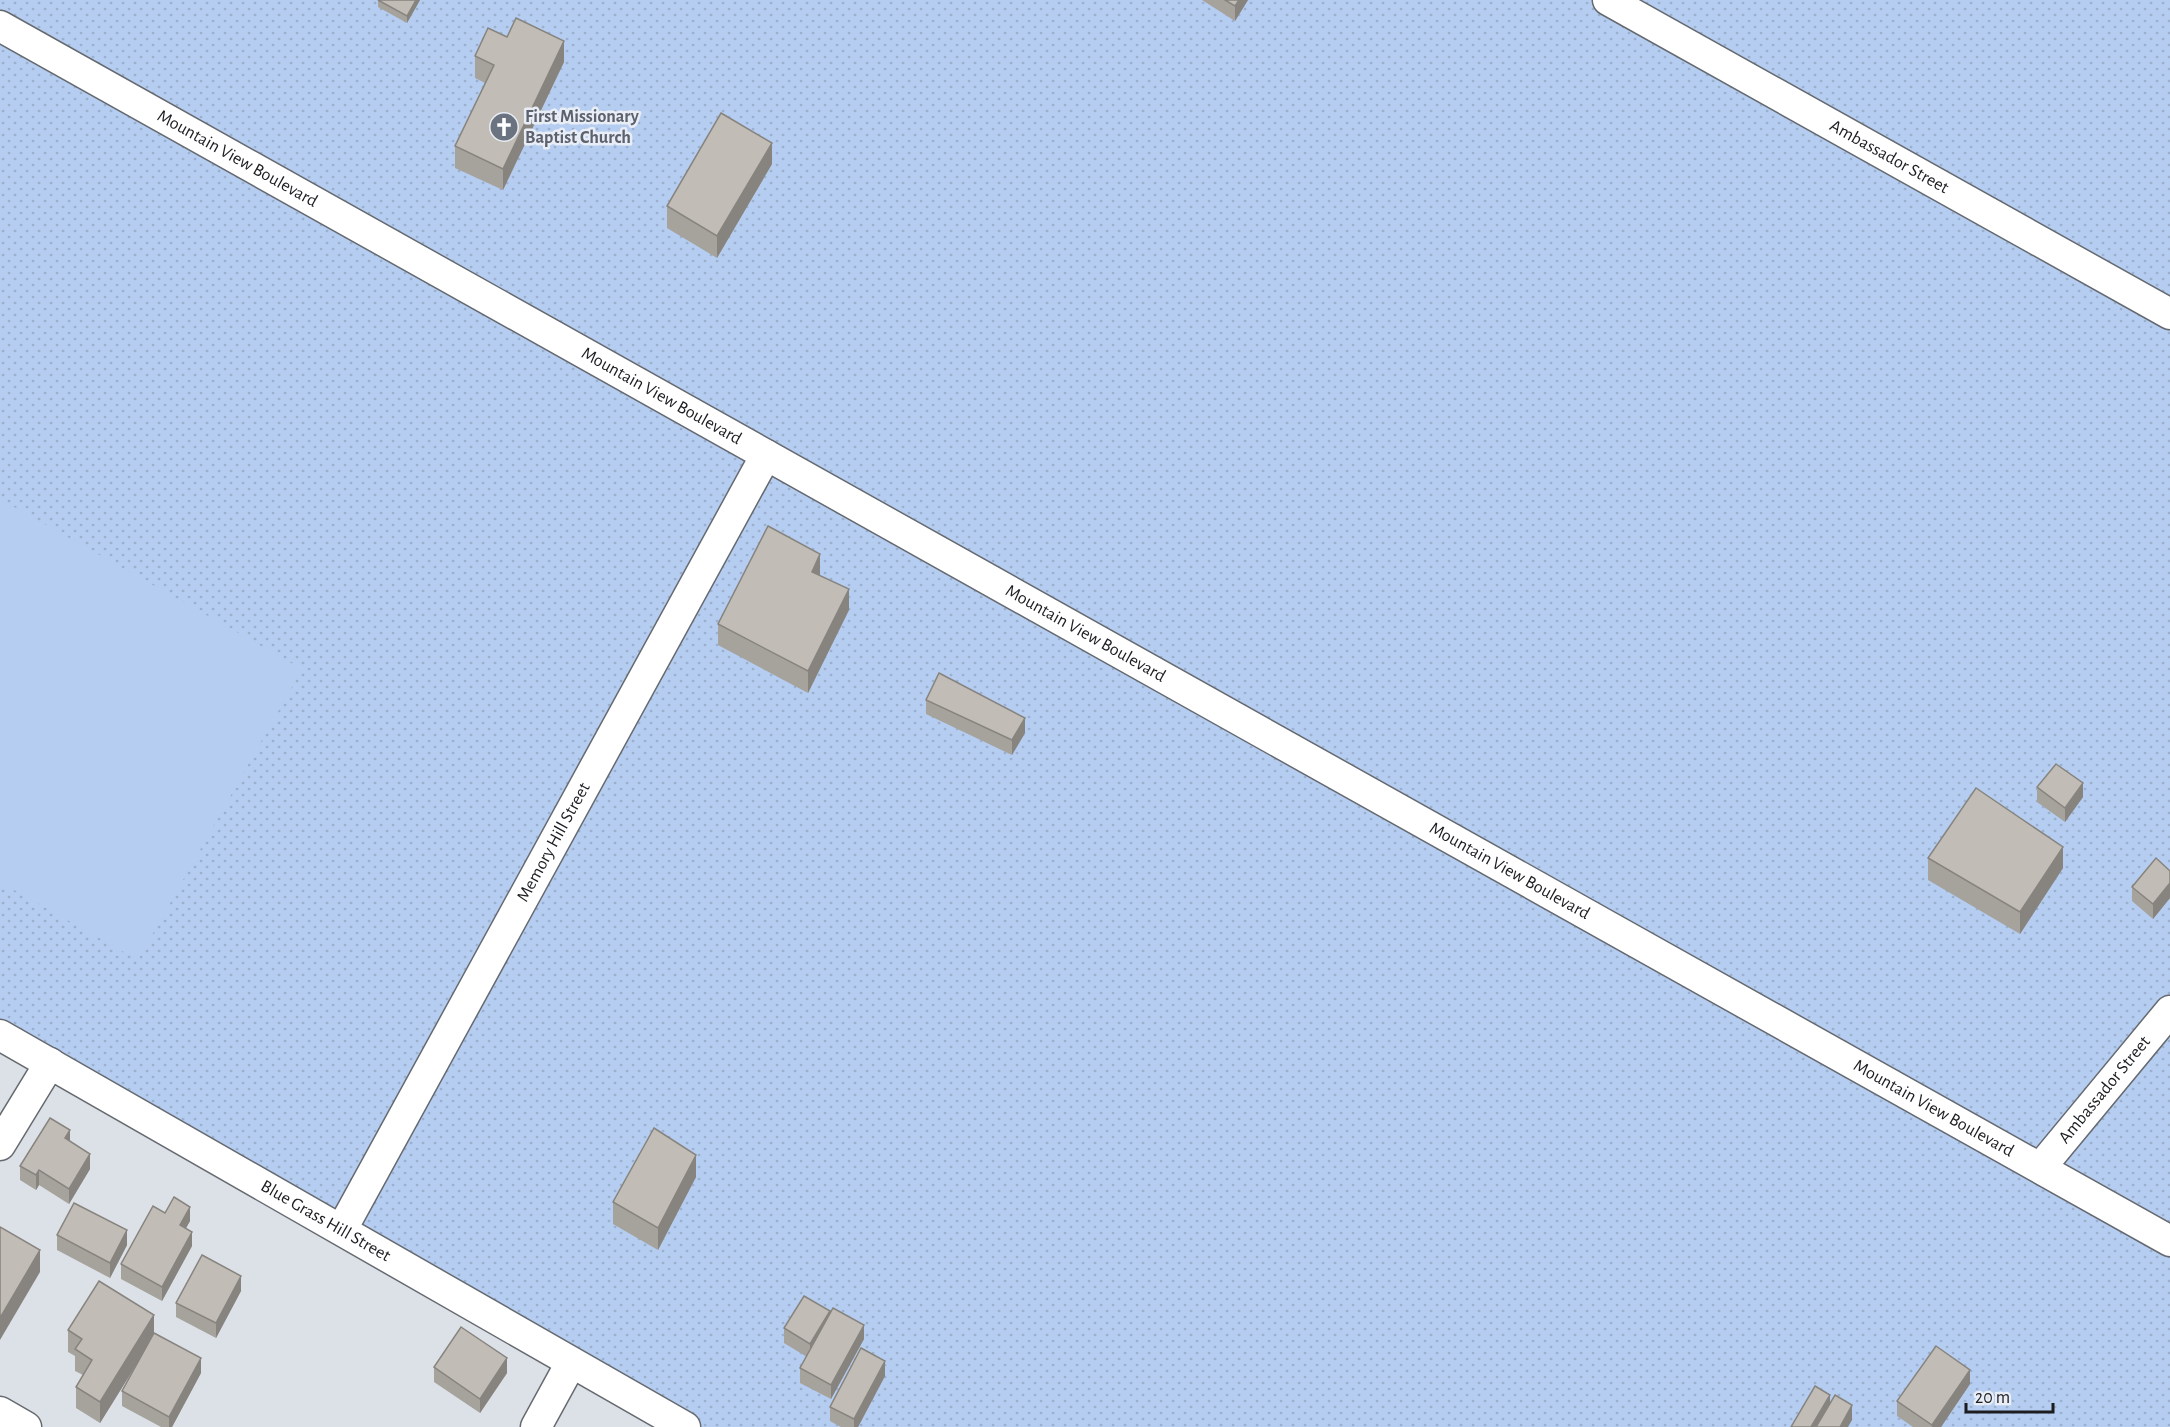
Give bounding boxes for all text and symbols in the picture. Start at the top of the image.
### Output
street label: Mountain View Boulevard [154,107,320,211]
place label: First Missionary Baptist Church [525,108,640,147]
church icon: First Missionary Baptist Church [488,111,520,143]
street label: Ambassador Street [1827,117,1952,198]
street label: Mountain View Boulevard [578,344,745,448]
street label: Mountain View Boulevard [1002,582,1169,686]
street label: Memory Hill Street [514,779,594,905]
street label: Mountain View Boulevard [1426,819,1593,923]
street label: Ambassador Street [2055,1033,2154,1147]
street label: Mountain View Boulevard [1850,1057,2017,1161]
street label: Blue Grass Hill Street [258,1177,394,1266]
scale bar [1966,1376,2053,1414]
text: 20 m [1975,1389,2010,1407]

